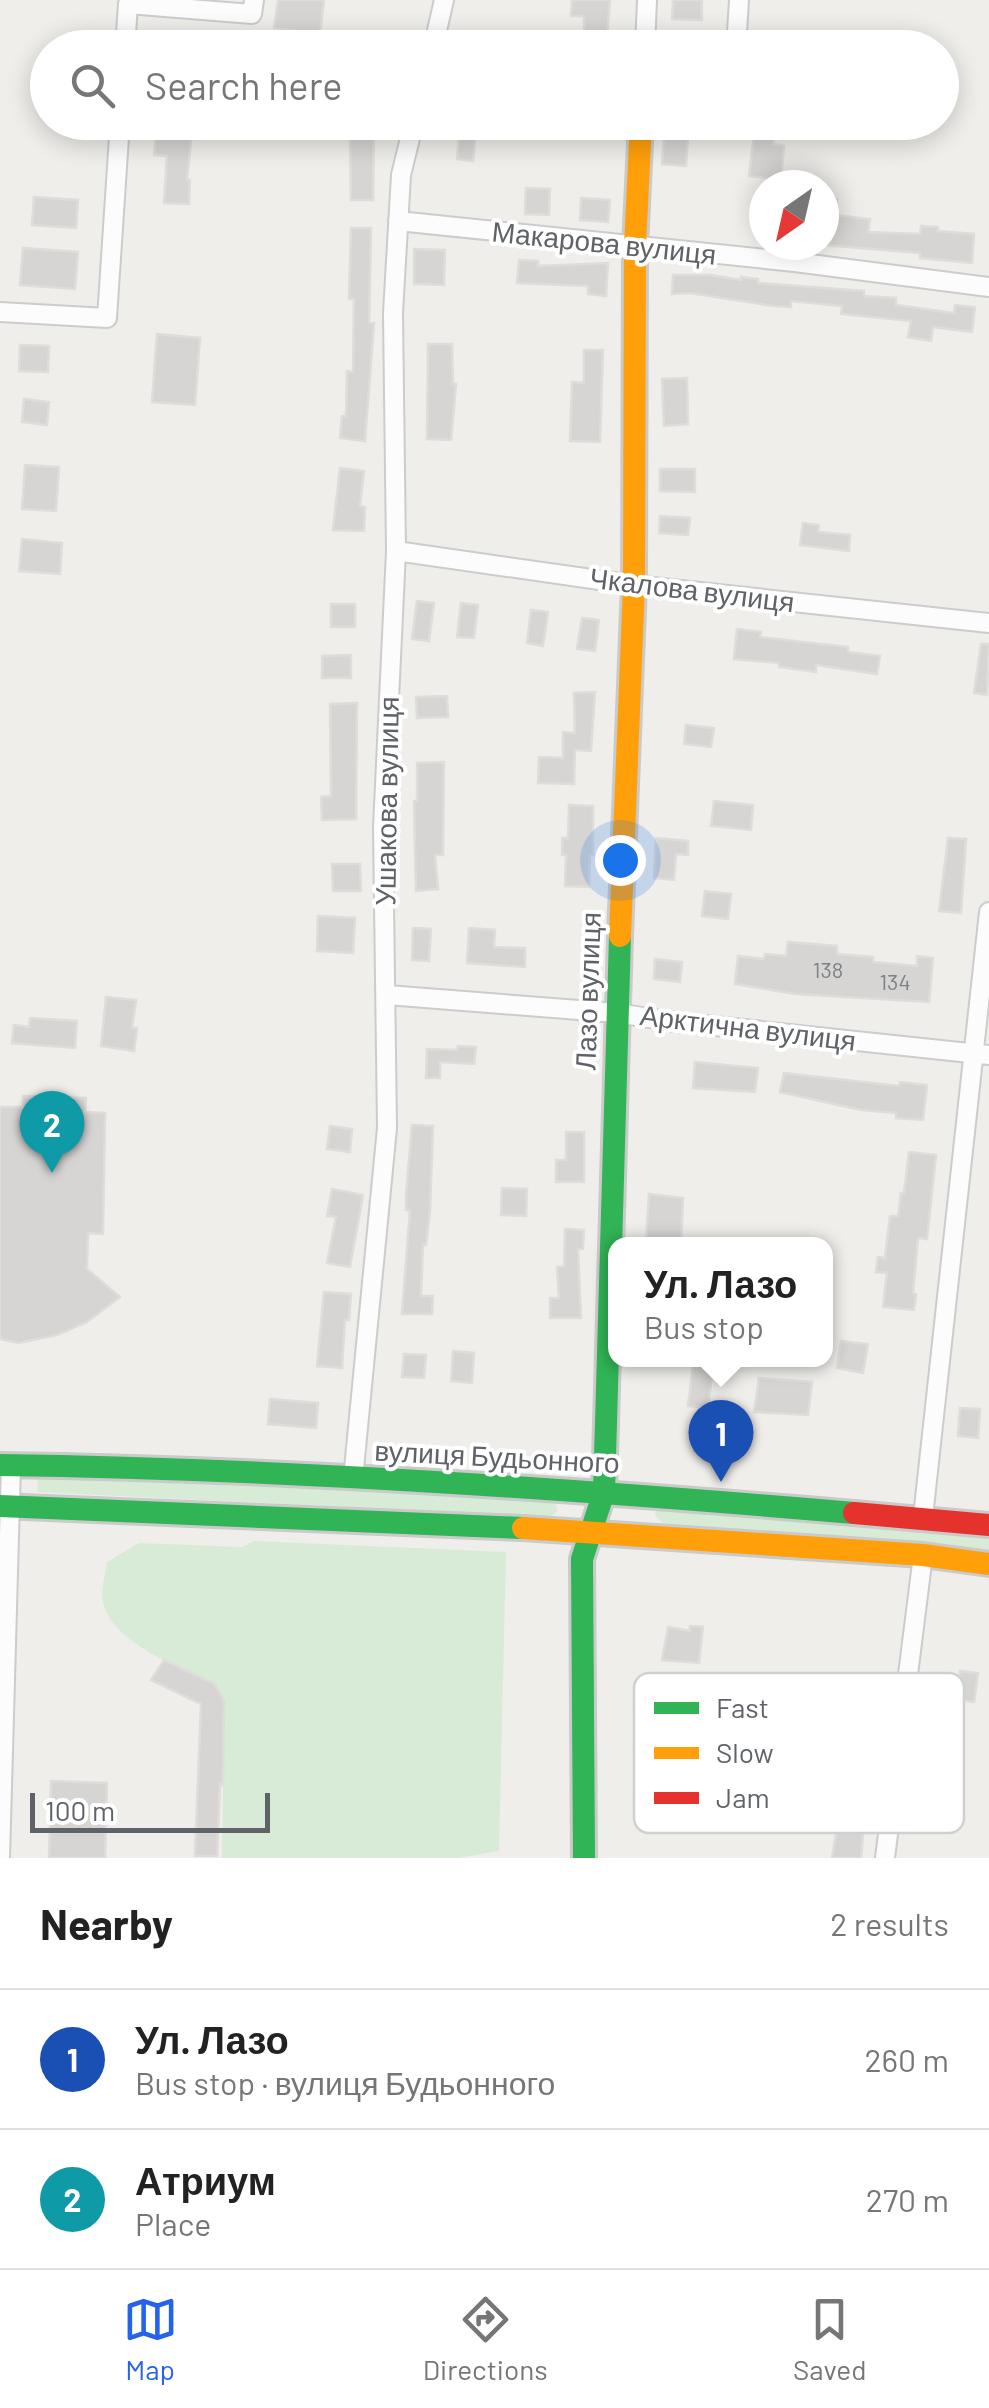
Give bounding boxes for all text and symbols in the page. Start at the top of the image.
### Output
search box [30,30,959,140]
icon: search [65,58,120,113]
text: Search here [145,62,343,108]
north arrow [749,170,839,260]
street label: Макарова вулиця [490,213,718,271]
street label: Чкалова вулиця [588,560,796,618]
street label: Ушакова вулиця [367,696,405,906]
your location [595,835,646,886]
street label: Лазо вулиця [567,911,607,1071]
house number: 138 [813,956,843,982]
house number: 134 [879,968,911,994]
street label: Арктична вулиця [638,997,858,1057]
pin: 2 [20,1090,84,1173]
popup [608,1237,833,1367]
text: Ул. Лазо [644,1260,797,1306]
text: Bus stop [644,1307,764,1345]
pin: 1 [688,1400,754,1482]
street label: вулиця Будьонного [374,1433,620,1479]
legend [634,1673,964,1833]
text: Fast [716,1690,769,1724]
text: Slow [716,1735,774,1769]
text: Jam [716,1780,770,1814]
scale bar [30,1788,270,1832]
text: 100 m [45,1793,115,1827]
text: Nearby [40,1898,173,1948]
text: 2 results [830,1904,949,1942]
text: Ул. Лазо [135,2016,289,2062]
text: 1 [67,2040,78,2078]
text: 260 m [864,2040,949,2078]
text: Bus stop · вулиця Будьонного [135,2063,555,2101]
text: Атриум [135,2157,276,2203]
text: 2 [64,2180,81,2218]
text: 270 m [866,2180,949,2218]
text: Place [135,2204,211,2242]
tab: Map [123,2292,178,2386]
tab: Directions [423,2292,548,2386]
tab: Saved [793,2292,866,2386]

